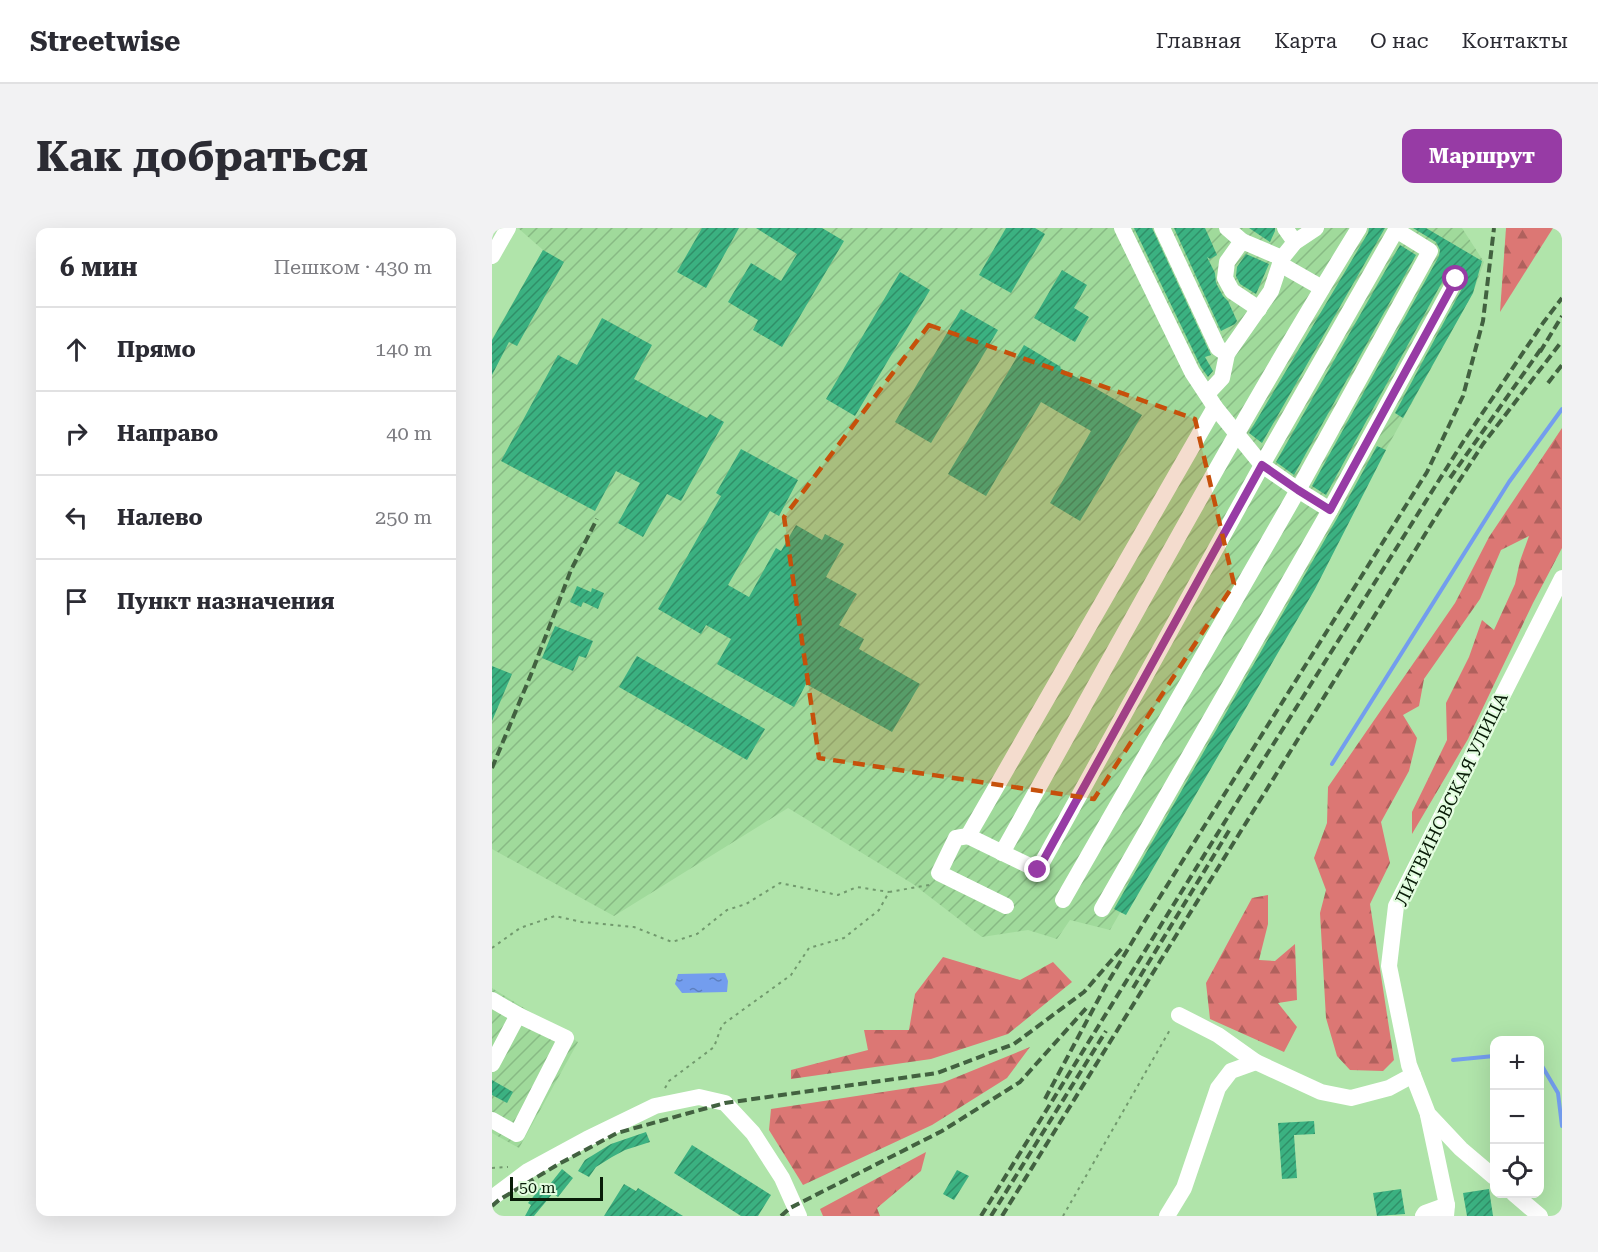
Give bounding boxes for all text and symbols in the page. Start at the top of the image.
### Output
text: Streetwise [30,25,181,58]
text: Главная [1156,29,1241,53]
text: Карта [1274,29,1337,53]
text: О нас [1370,29,1429,53]
text: Контакты [1462,29,1568,53]
button: Маршрут [1402,129,1562,183]
text: Как добраться [36,132,368,181]
text: 6 мин [60,252,138,282]
text: Пешком · 430 m [274,255,432,279]
route start [1442,265,1468,291]
icon: ahead [60,333,93,366]
text: Прямо [117,337,196,362]
text: 140 m [375,337,432,361]
icon: right [60,417,93,450]
text: Направо [117,421,218,446]
text: 40 m [386,421,432,445]
icon: left [60,501,93,534]
text: Налево [117,505,203,530]
text: 250 m [375,505,432,529]
icon: arrive [60,585,93,618]
text: Пункт назначения [117,589,335,614]
street label: ЛИТВИНОВСКАЯ УЛИЦА [1390,689,1512,909]
route end [1024,856,1050,882]
map controls [1490,1036,1544,1198]
button: + [1490,1036,1544,1090]
button: − [1490,1090,1544,1144]
button: locate [1490,1144,1544,1198]
scale bar [510,1174,603,1202]
text: 50 m [519,1178,556,1197]

